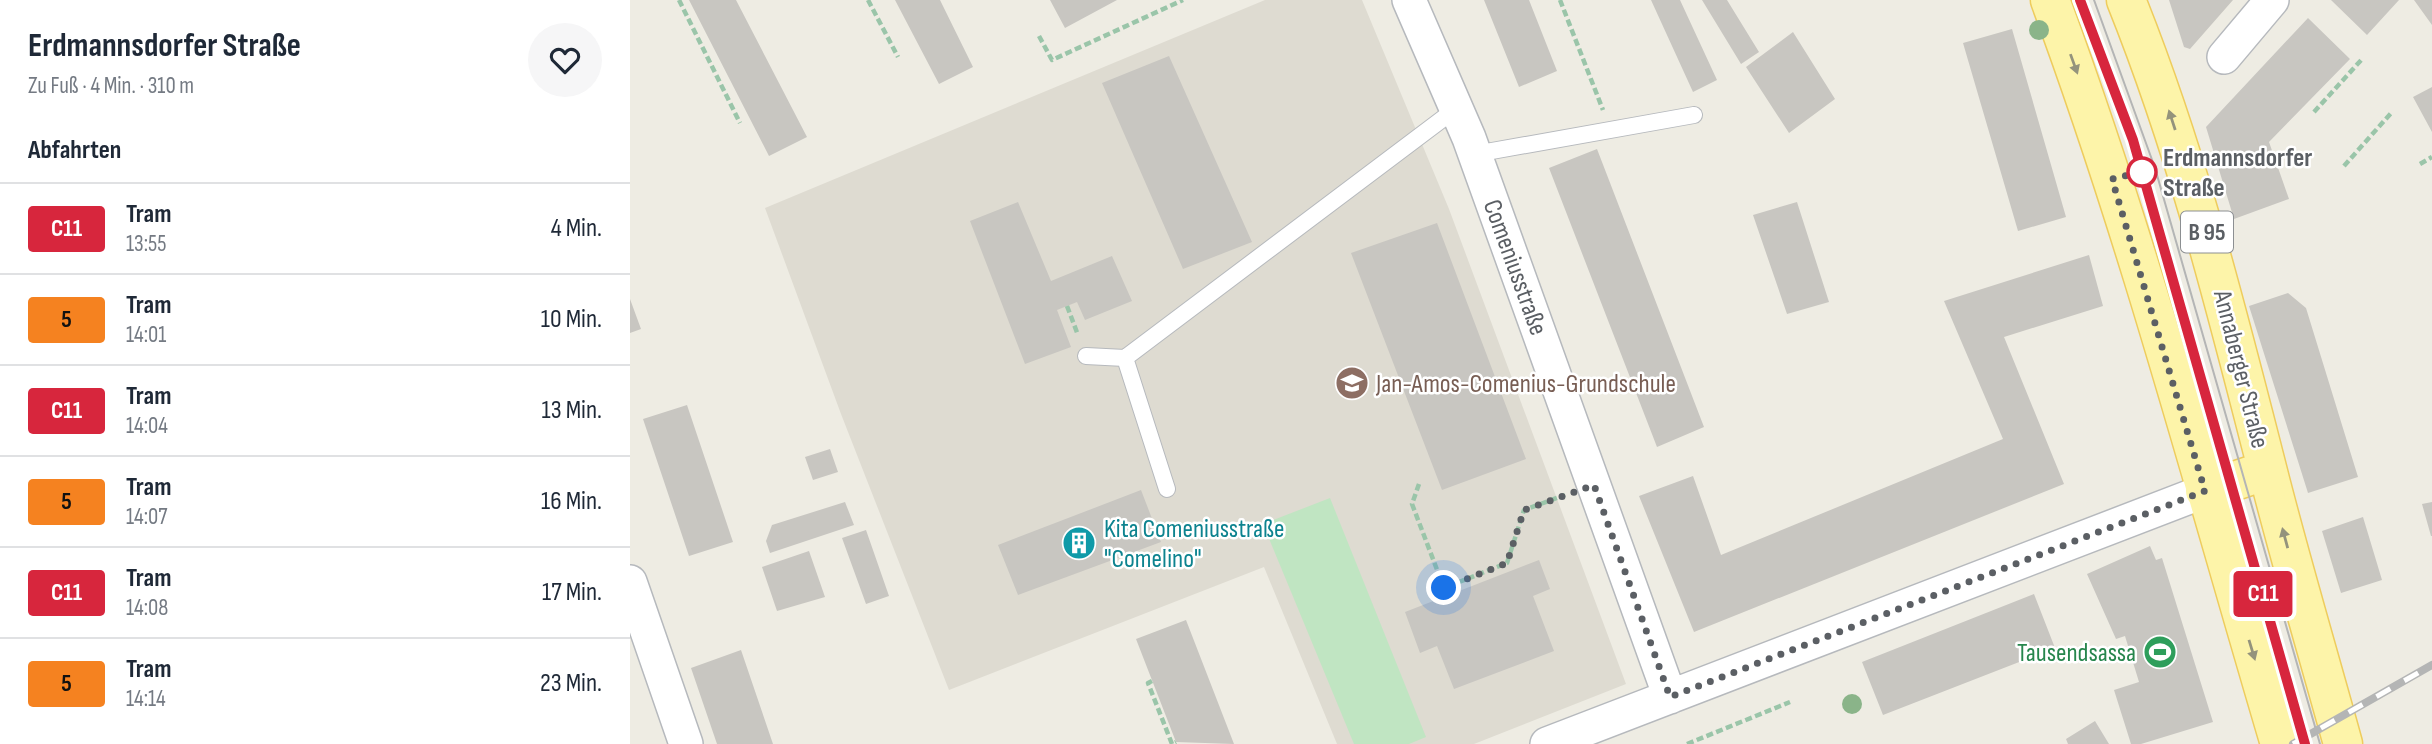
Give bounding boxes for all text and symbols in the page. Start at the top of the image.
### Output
button: heart [528,23,602,97]
text: Erdmannsdorfer Straße [28,26,301,66]
one-way arrow [2068,53,2079,74]
text: Zu Fuß · 4 Min. · 310 m [28,72,194,100]
one-way arrow [2166,110,2176,131]
text: Abfahrten [28,135,121,166]
place label: Erdmannsdorfer Straße [2163,143,2312,204]
marker: Erdmannsdorfer Straße [2127,157,2157,187]
street label: Comeniusstraße [1476,196,1553,339]
text: Tram [126,199,171,230]
road number: B 95 [2181,212,2233,253]
text: 4 Min. [551,213,602,244]
text: C11 [51,214,82,243]
text: 13:55 [126,230,166,258]
street label: Annaberger Straße [2206,286,2275,452]
text: Tram [126,290,171,321]
text: 10 Min. [541,304,602,335]
text: 5 [61,305,72,334]
text: 14:01 [126,321,166,349]
school or university icon: Jan-Amos-Comenius-Grundschule [1333,364,1371,402]
place label: Jan-Amos-Comenius-Grundschule [1375,369,1676,400]
text: Tram [126,381,171,412]
text: 13 Min. [542,395,602,426]
text: C11 [51,396,82,425]
text: 14:04 [126,412,168,440]
text: Tram [126,472,171,503]
text: 16 Min. [541,486,602,517]
text: 5 [61,487,72,516]
text: 14:07 [126,503,167,531]
place label: Kita Comeniusstraße "Comelino" [1104,514,1285,575]
building icon: Kita Comeniusstraße "Comelino" [1060,524,1098,562]
one-way arrow [2279,527,2290,549]
text: Tram [126,563,171,594]
your location [1426,570,1461,605]
line badge: C11 [2223,571,2303,617]
text: 17 Min. [542,577,602,608]
text: C11 [51,578,82,607]
text: C11 [2247,579,2279,608]
text: 14:08 [126,594,168,622]
sports icon: Tausendsassa [2141,633,2179,671]
place label: Tausendsassa [2017,638,2136,669]
one-way arrow [2247,640,2257,661]
text: Tram [126,654,171,685]
text: 23 Min. [540,668,602,699]
text: 5 [61,669,72,698]
text: 14:14 [126,685,166,713]

